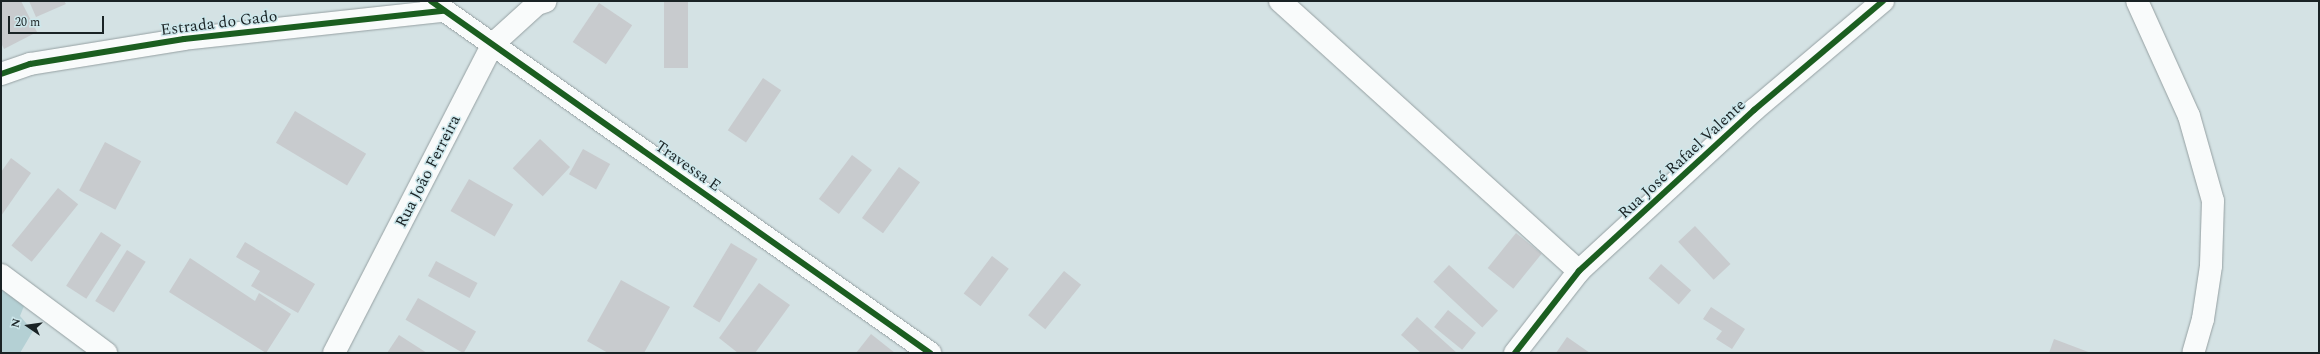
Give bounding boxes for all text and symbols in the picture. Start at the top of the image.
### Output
street label: Estrada do Gado [160,6,278,40]
scale bar [10,8,106,34]
text: 20 m [15,13,40,32]
street label: Rua José Rafael Valente [1614,95,1750,223]
street label: Rua João Ferreira [391,112,465,230]
street label: Travessa E [651,136,725,196]
north arrow [8,306,48,346]
text: N [7,317,25,329]

